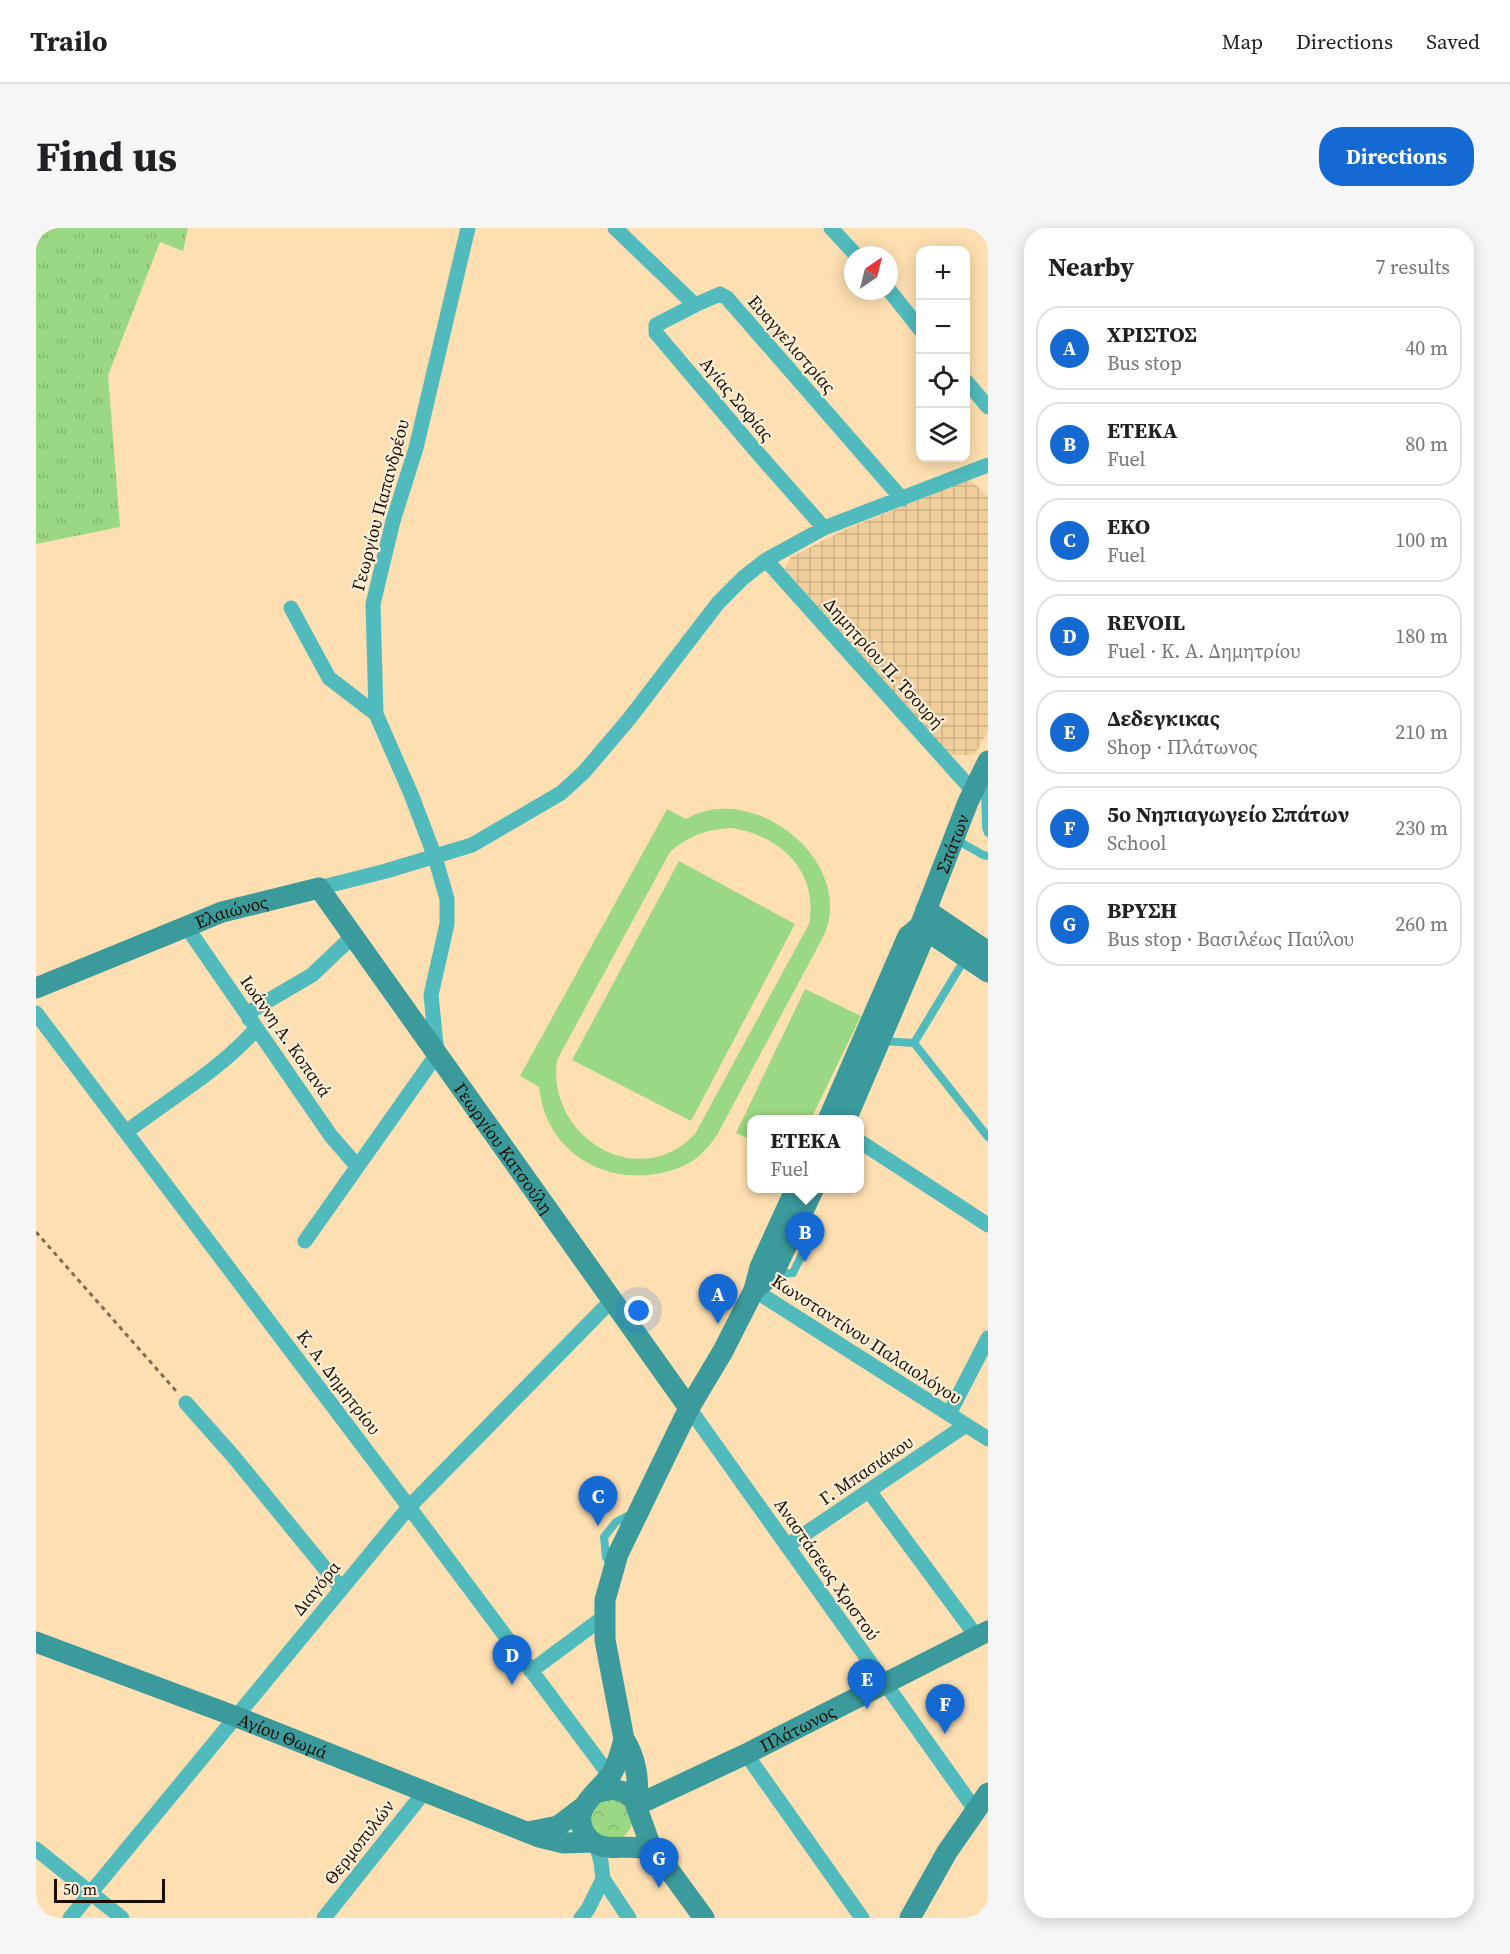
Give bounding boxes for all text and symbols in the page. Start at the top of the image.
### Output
text: Trailo [30,22,108,60]
text: Map [1222,27,1263,56]
text: Directions [1296,27,1393,56]
text: Saved [1426,27,1480,56]
text: Find us [36,127,177,185]
button: Directions [1319,127,1474,186]
north arrow [844,246,898,300]
map controls [916,246,970,462]
button: + [916,246,970,300]
text: Nearby [1048,249,1134,285]
text: 7 results [1375,253,1450,281]
street label: Ευαγγελιστρίας [742,289,842,399]
button: − [916,300,970,354]
text: ΧΡΙΣΤΟΣ [1107,319,1197,349]
text: A [1063,334,1076,362]
text: 40 m [1405,334,1448,362]
text: Bus stop [1107,349,1182,377]
street label: Αγίας Σοφίας [694,352,780,446]
button: locate [916,354,970,408]
button: layers [916,408,970,462]
text: ΕΤΕΚΑ [1107,415,1178,445]
street label: Γεωργίου Παπανδρέου [345,416,415,594]
text: B [1063,430,1076,458]
text: 80 m [1405,430,1448,458]
text: Fuel [1107,445,1146,473]
text: EKO [1107,511,1150,541]
text: C [1063,526,1076,554]
text: 100 m [1395,526,1448,554]
text: Fuel [1107,541,1146,569]
street label: Δημητρίου Π. Τσουρή [818,592,950,734]
text: REVOIL [1107,607,1185,637]
text: D [1062,622,1077,650]
text: 180 m [1395,622,1448,650]
text: Fuel · Κ. Α. Δημητρίου [1107,637,1300,665]
text: Δεδεγκικας [1107,703,1220,733]
text: E [1064,718,1075,746]
text: 210 m [1395,718,1448,746]
text: Shop · Πλάτωνος [1107,733,1258,761]
text: 5ο Νηπιαγωγείο Σπάτων [1107,799,1349,829]
street label: Σπάτων [929,810,975,876]
text: F [1064,814,1075,842]
text: 230 m [1395,814,1448,842]
text: School [1107,829,1167,857]
street label: Ελαιώνος [191,889,270,934]
text: ΒΡΥΣΗ [1107,895,1177,925]
text: G [1063,910,1076,938]
text: 260 m [1395,910,1448,938]
text: Bus stop · Βασιλέως Παύλου [1107,925,1354,953]
street label: Ιωάννη Α. Κοπανά [235,970,337,1102]
street label: Γεωργίου Κατσούλη [449,1077,559,1219]
popup [747,1115,864,1193]
text: ΕΤΕΚΑ [770,1125,841,1155]
text: Fuel [770,1155,809,1183]
pin: B [786,1212,824,1262]
street label: Κωνσταντίνου Παλαιολόγου [767,1268,967,1410]
pin: A [698,1274,738,1324]
your location [624,1296,653,1325]
street label: Κ. Α. Δημητρίου [291,1324,387,1440]
street label: Γ. Μπασιάκου [814,1429,918,1511]
pin: C [578,1476,618,1526]
street label: Αναστάσεως Χριστού [768,1493,886,1645]
street label: Διαγόρα [286,1555,346,1620]
pin: D [492,1636,532,1685]
pin: E [848,1660,886,1709]
pin: F [926,1684,964,1734]
street label: Πλάτωνος [755,1698,840,1758]
street label: Αγίου Θωμά [235,1706,331,1764]
street label: Θερμοπυλών [318,1794,400,1890]
pin: G [640,1838,678,1888]
scale bar [54,1876,165,1904]
text: 50 m [63,1878,97,1900]

